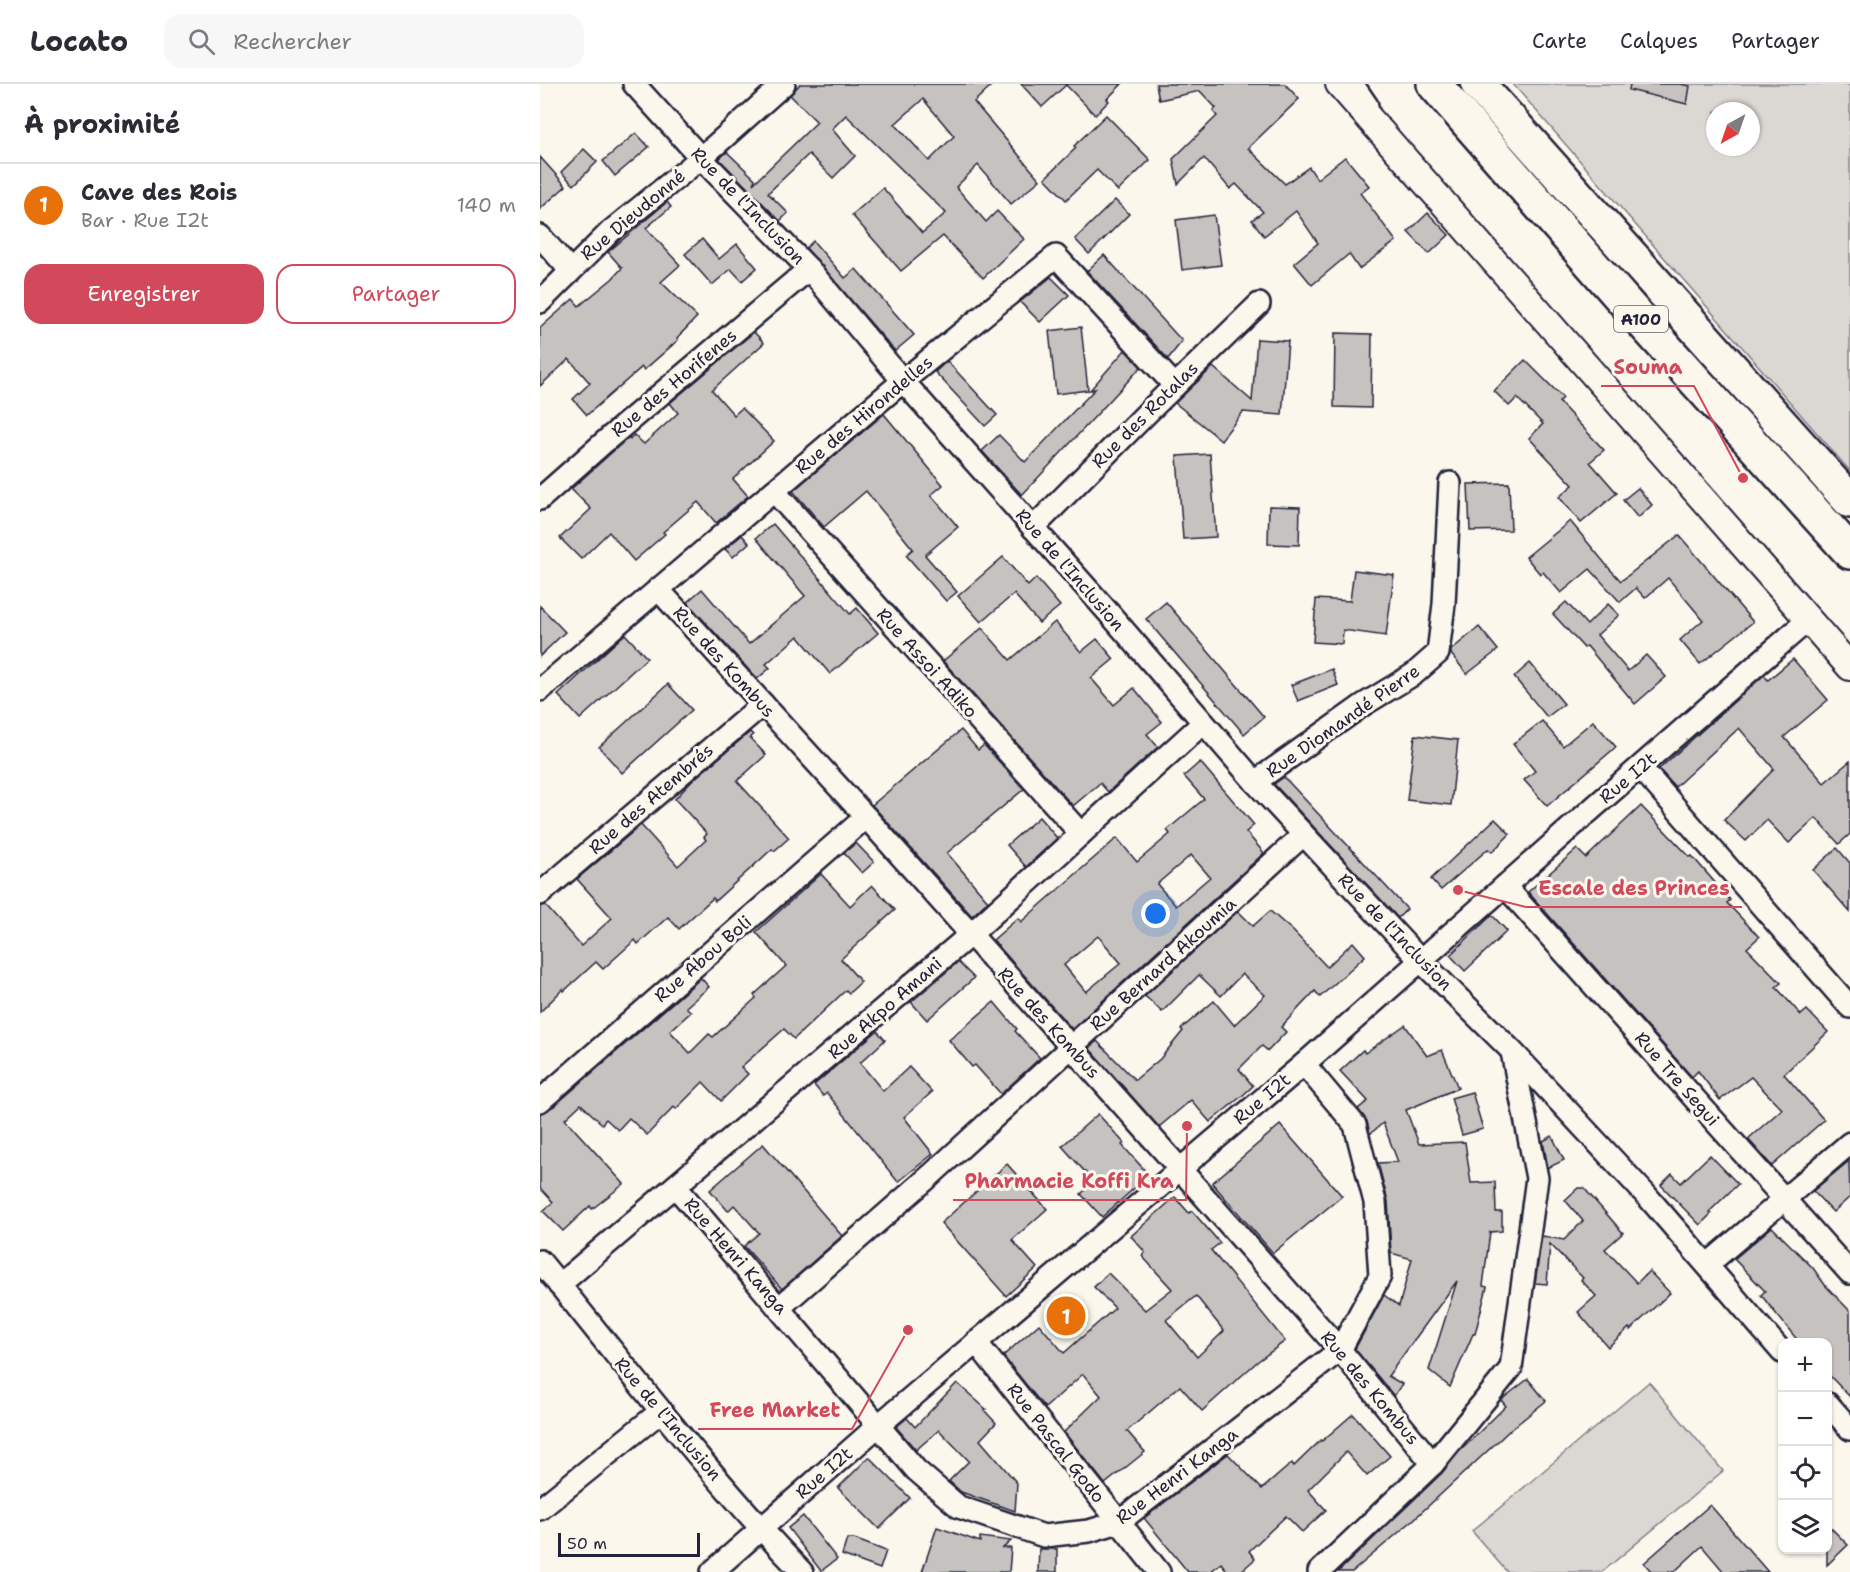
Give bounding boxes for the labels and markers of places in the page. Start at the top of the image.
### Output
callout: Souma [1601,348,1694,386]
callout: Escale des Princes [1526,869,1742,907]
callout: Pharmacie Koffi Kra [953,1162,1186,1200]
pin: 1 [1046,1294,1086,1338]
callout: Free Market [698,1391,852,1429]

